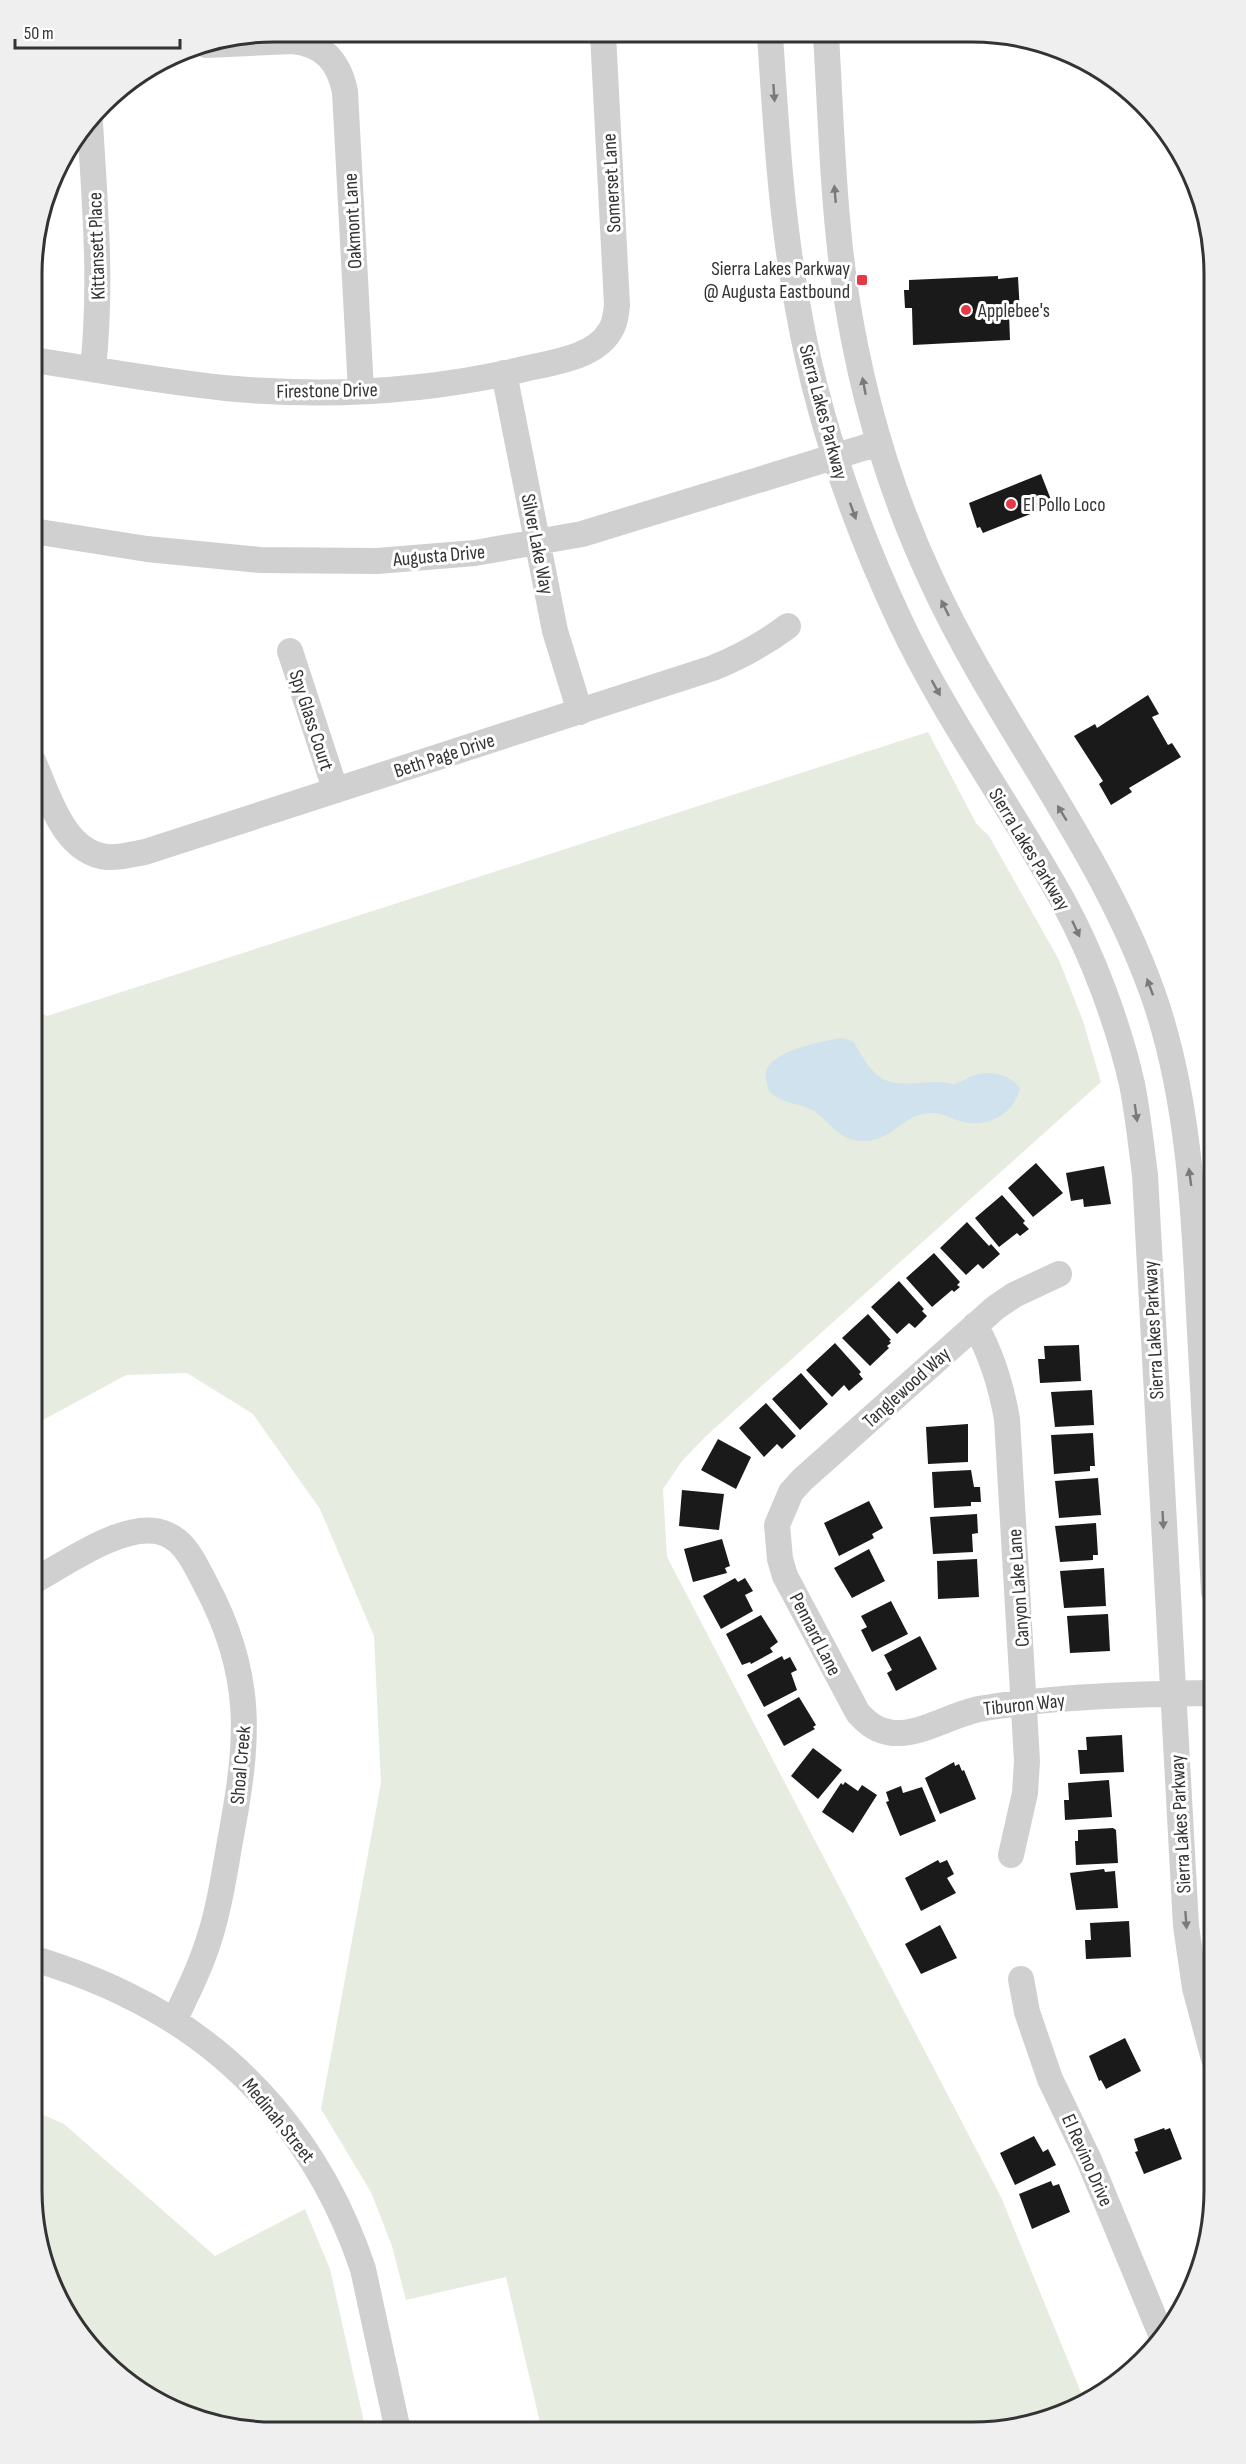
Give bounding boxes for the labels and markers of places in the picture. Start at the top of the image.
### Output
place label: Sierra Lakes Parkway @ Augusta Eastbound [704,257,850,304]
marker: Sierra Lakes Parkway @ Augusta Eastbound [855,273,869,287]
place label: Applebee's [977,299,1050,323]
marker: Applebee's [959,303,973,317]
place label: El Pollo Loco [1023,493,1106,517]
marker: El Pollo Loco [1004,497,1018,511]

